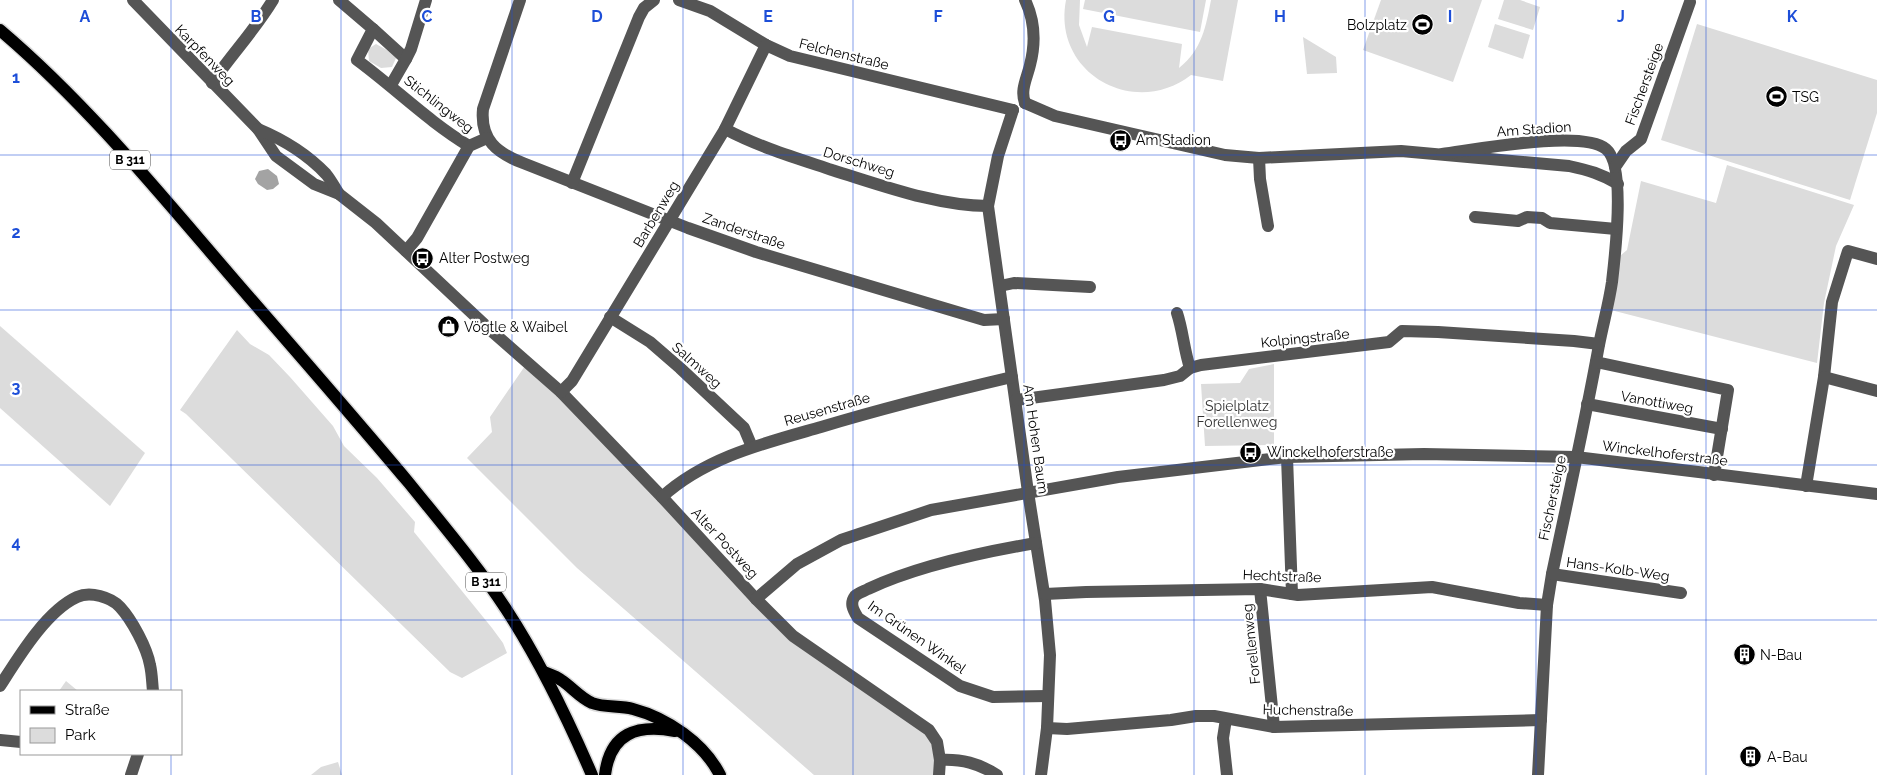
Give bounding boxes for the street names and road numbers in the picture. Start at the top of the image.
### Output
street label: Karpfenweg [172,21,238,89]
street label: Felchenstraße [797,35,891,73]
street label: Fischersteige [1622,41,1666,127]
street label: Stichlingweg [401,72,477,136]
street label: Am Stadion [1496,118,1572,140]
street label: Dorschweg [821,144,897,180]
road number: B 311 [110,150,150,170]
street label: Barbenweg [630,178,682,250]
street label: Zanderstraße [701,209,787,253]
street label: Kolpingstraße [1260,325,1350,351]
street label: Salmweg [669,339,725,391]
street label: Am Hohen Baum [1020,383,1052,495]
street label: Vanottiweg [1620,388,1694,416]
street label: Reusenstraße [782,389,872,429]
street label: Winckelhoferstraße [1601,437,1729,469]
street label: Fischersteige [1535,454,1569,542]
street label: Alter Postweg [688,504,762,582]
street label: Hans-Kolb-Weg [1565,554,1671,584]
street label: Hechtstraße [1242,567,1322,585]
road number: B 311 [466,572,506,592]
street label: Im Grünen Winkel [865,597,969,677]
street label: Forellenweg [1239,603,1263,685]
street label: Huchenstraße [1262,701,1354,719]

